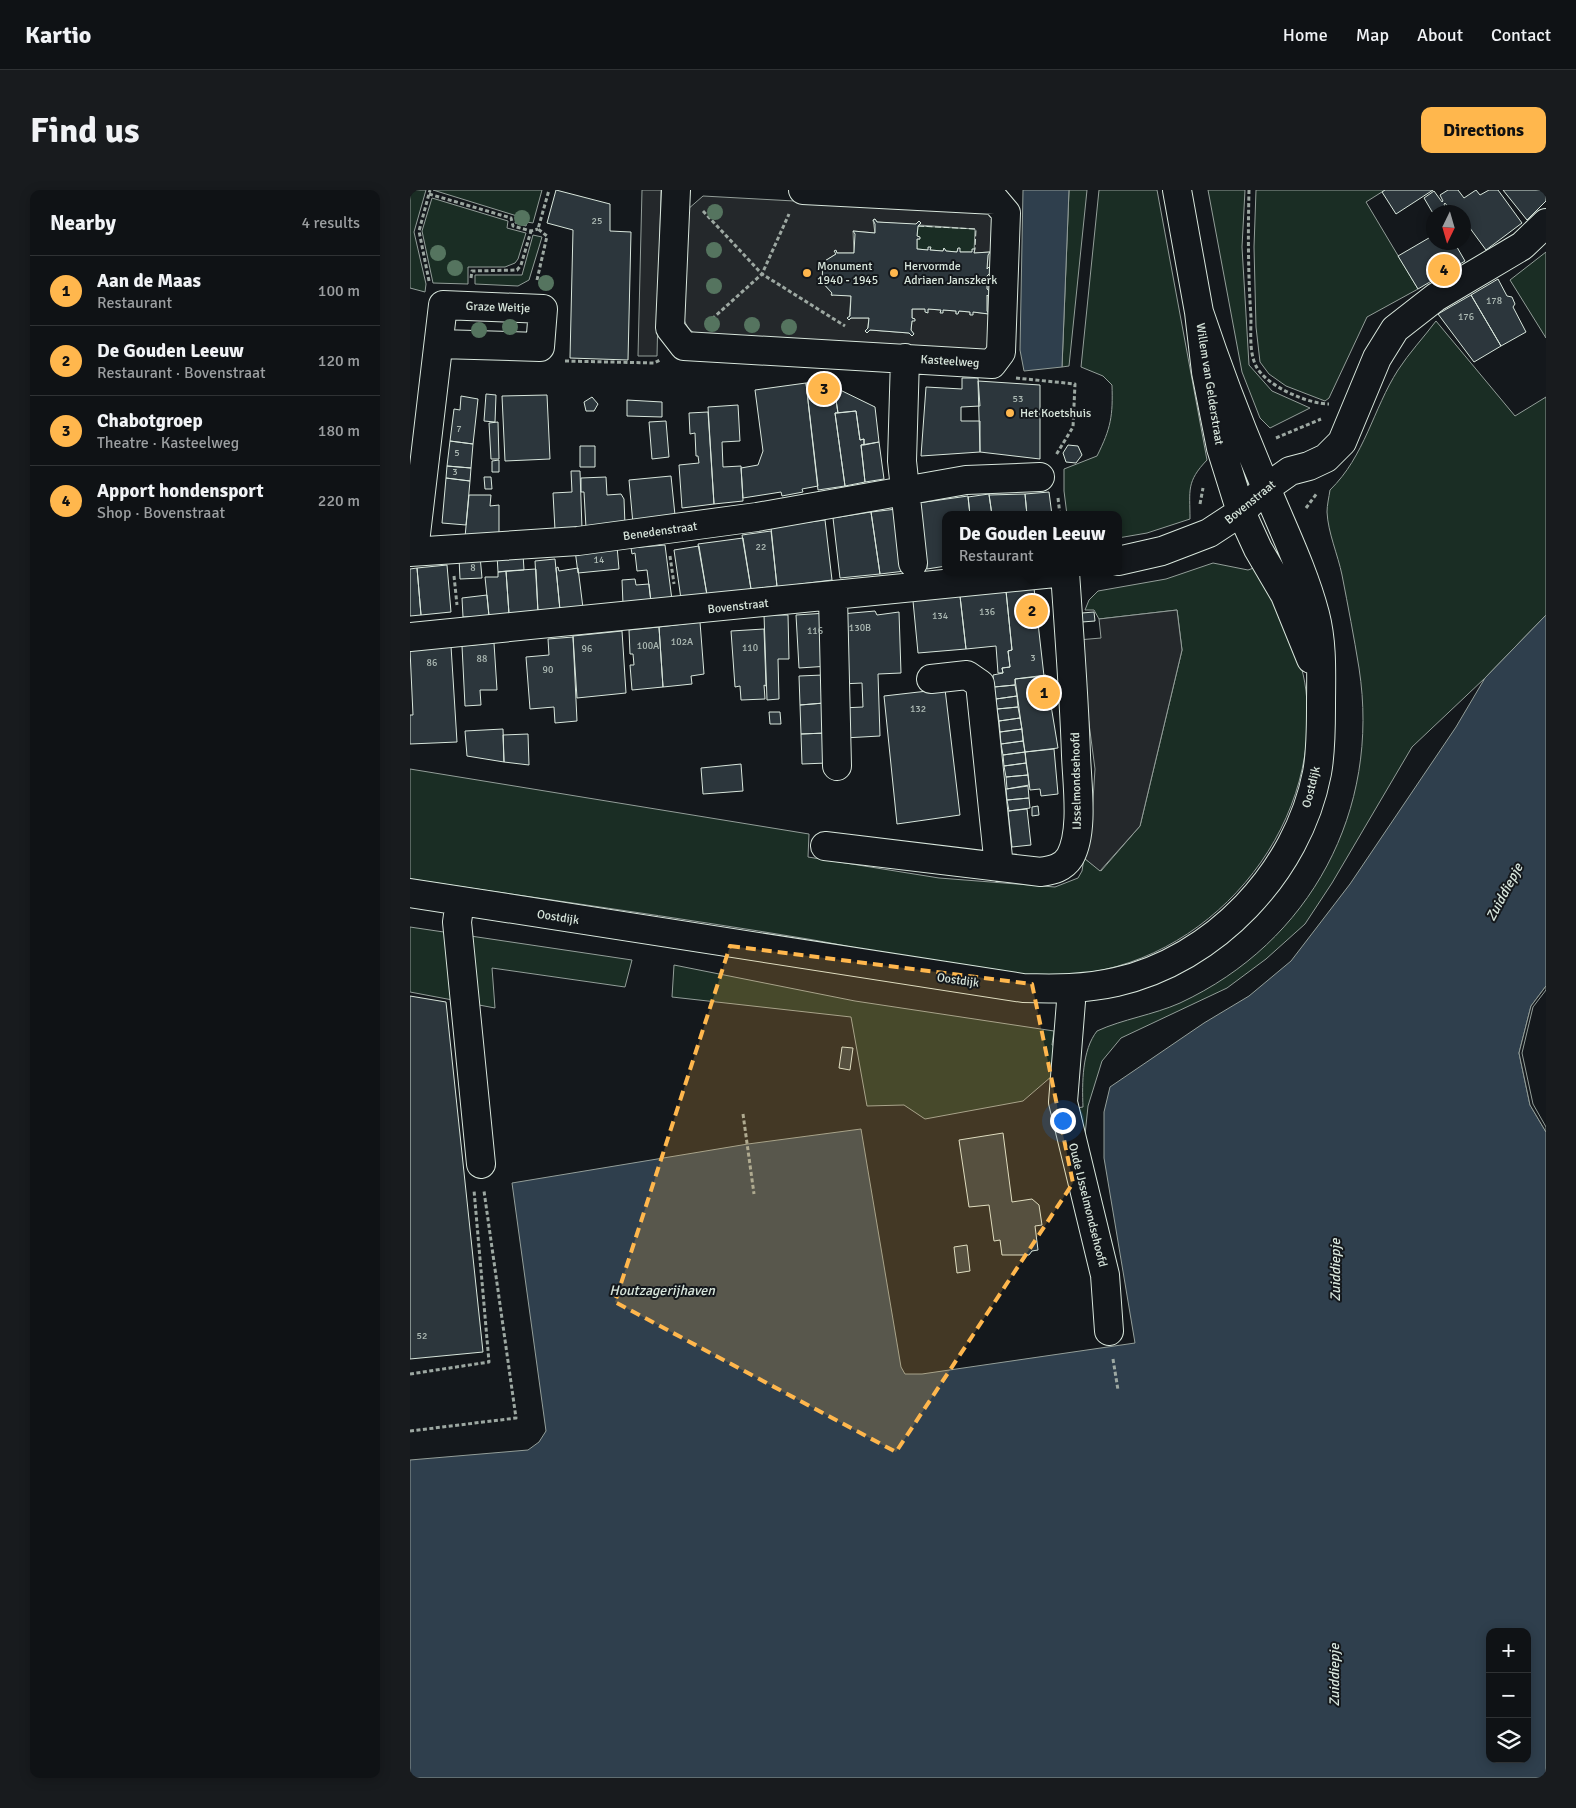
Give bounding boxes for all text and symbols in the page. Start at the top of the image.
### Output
text: Kartio [25,20,91,50]
text: Home [1283,24,1328,46]
text: Map [1356,24,1389,46]
text: About [1417,24,1463,46]
text: Contact [1491,24,1551,46]
button: Directions [1421,107,1546,153]
text: Find us [30,109,140,152]
north arrow [1426,205,1471,250]
text: Nearby [50,210,116,236]
text: 4 results [301,213,360,233]
house number: 25 [592,215,602,227]
pin: 4 [1428,251,1460,289]
place label: Monument 1940 - 1945 [817,259,878,288]
place label: Hervormde Adriaen Janszkerk [904,259,997,288]
marker: Monument 1940 - 1945 [801,267,813,279]
marker: Hervormde Adriaen Janszkerk [888,267,900,279]
text: Aan de Maas [97,269,201,293]
text: 1 [62,281,70,301]
text: 100 m [318,281,360,301]
text: Restaurant [97,293,172,313]
house number: 178 [1486,295,1502,307]
street label: Graze Weitje [465,299,530,316]
house number: 176 [1458,311,1474,323]
street label: Willem van Gelderstraat [1192,322,1227,446]
text: De Gouden Leeuw [97,339,244,363]
text: 2 [62,351,70,371]
text: 120 m [318,351,360,371]
street label: Kasteelweg [920,352,980,371]
text: Restaurant · Bovenstraat [97,363,266,383]
pin: 3 [808,370,840,408]
house number: 53 [1013,393,1023,405]
place label: Het Koetshuis [1020,406,1091,421]
marker: Het Koetshuis [1004,407,1016,419]
text: Chabotgroep [97,409,203,433]
text: 3 [62,421,70,441]
text: 180 m [318,421,360,441]
house number: 7 [456,423,462,435]
text: Theatre · Kasteelweg [97,433,239,453]
house number: 5 [454,447,460,459]
house number: 3 [452,466,458,478]
street label: Bovenstraat [1222,477,1279,527]
text: Apport hondensport [97,479,264,503]
text: 4 [62,491,70,511]
text: 220 m [318,491,360,511]
text: Shop · Bovenstraat [97,503,225,523]
popup [942,511,1122,576]
street label: Benedenstraat [622,519,698,544]
text: De Gouden Leeuw [959,522,1105,546]
house number: 22 [756,541,766,553]
text: Restaurant [959,546,1034,566]
house number: 14 [594,554,605,566]
house number: 8 [470,562,476,574]
pin: 2 [1016,592,1048,630]
street label: Bovenstraat [707,596,769,617]
house number: 136 [979,606,995,618]
house number: 134 [932,610,949,622]
house number: 130B [849,622,871,634]
house number: 116 [807,625,823,637]
house number: 102A [671,636,693,648]
house number: 100A [637,640,659,652]
house number: 110 [742,642,758,654]
house number: 96 [582,643,592,655]
house number: 3 [1030,652,1036,664]
house number: 88 [477,653,487,665]
house number: 86 [427,657,437,669]
house number: 90 [543,664,553,676]
pin: 1 [1028,674,1060,712]
house number: 132 [910,703,926,715]
street label: IJsselmondsehoofd [1068,732,1085,830]
street label: Oostdijk [1299,765,1324,810]
water label: Zuiddiepje [1482,860,1527,924]
street label: Oostdijk [536,907,580,928]
street label: Oostdijk [936,970,980,991]
your location [1050,1108,1076,1134]
street label: Oude IJsselmondsehoofd [1065,1142,1110,1269]
water label: Zuiddiepje [1327,1238,1344,1301]
water label: Houtzagerijhaven [609,1282,715,1299]
house number: 52 [417,1330,427,1342]
map controls [1486,1628,1531,1763]
button: + [1486,1628,1531,1673]
water label: Zuiddiepje [1326,1643,1343,1706]
button: − [1486,1673,1531,1718]
button: layers [1486,1718,1531,1763]

